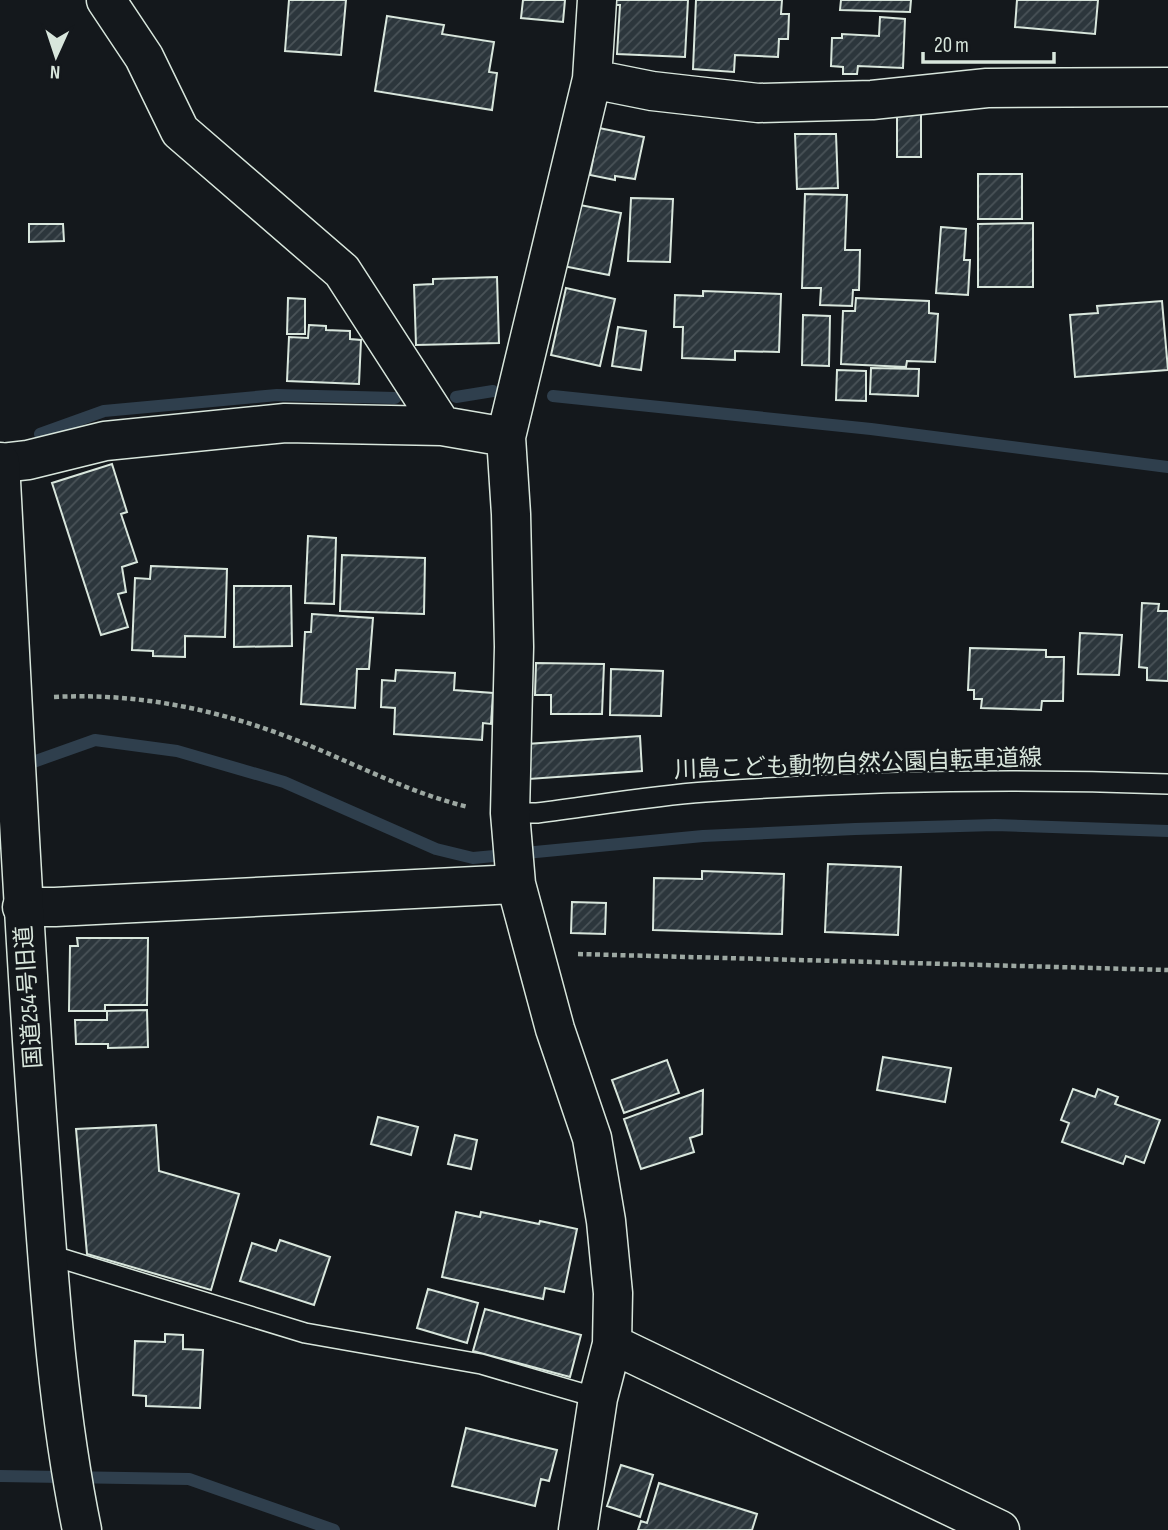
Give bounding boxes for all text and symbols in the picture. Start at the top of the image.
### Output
north arrow [21,21,91,91]
scale bar [923,21,1054,65]
text: 20 m [934,33,969,58]
text: N [50,60,61,83]
street label: 川島こども動物自然公園自転車道線 [674,744,1042,784]
street label: 国道254号旧道 [10,925,48,1069]

